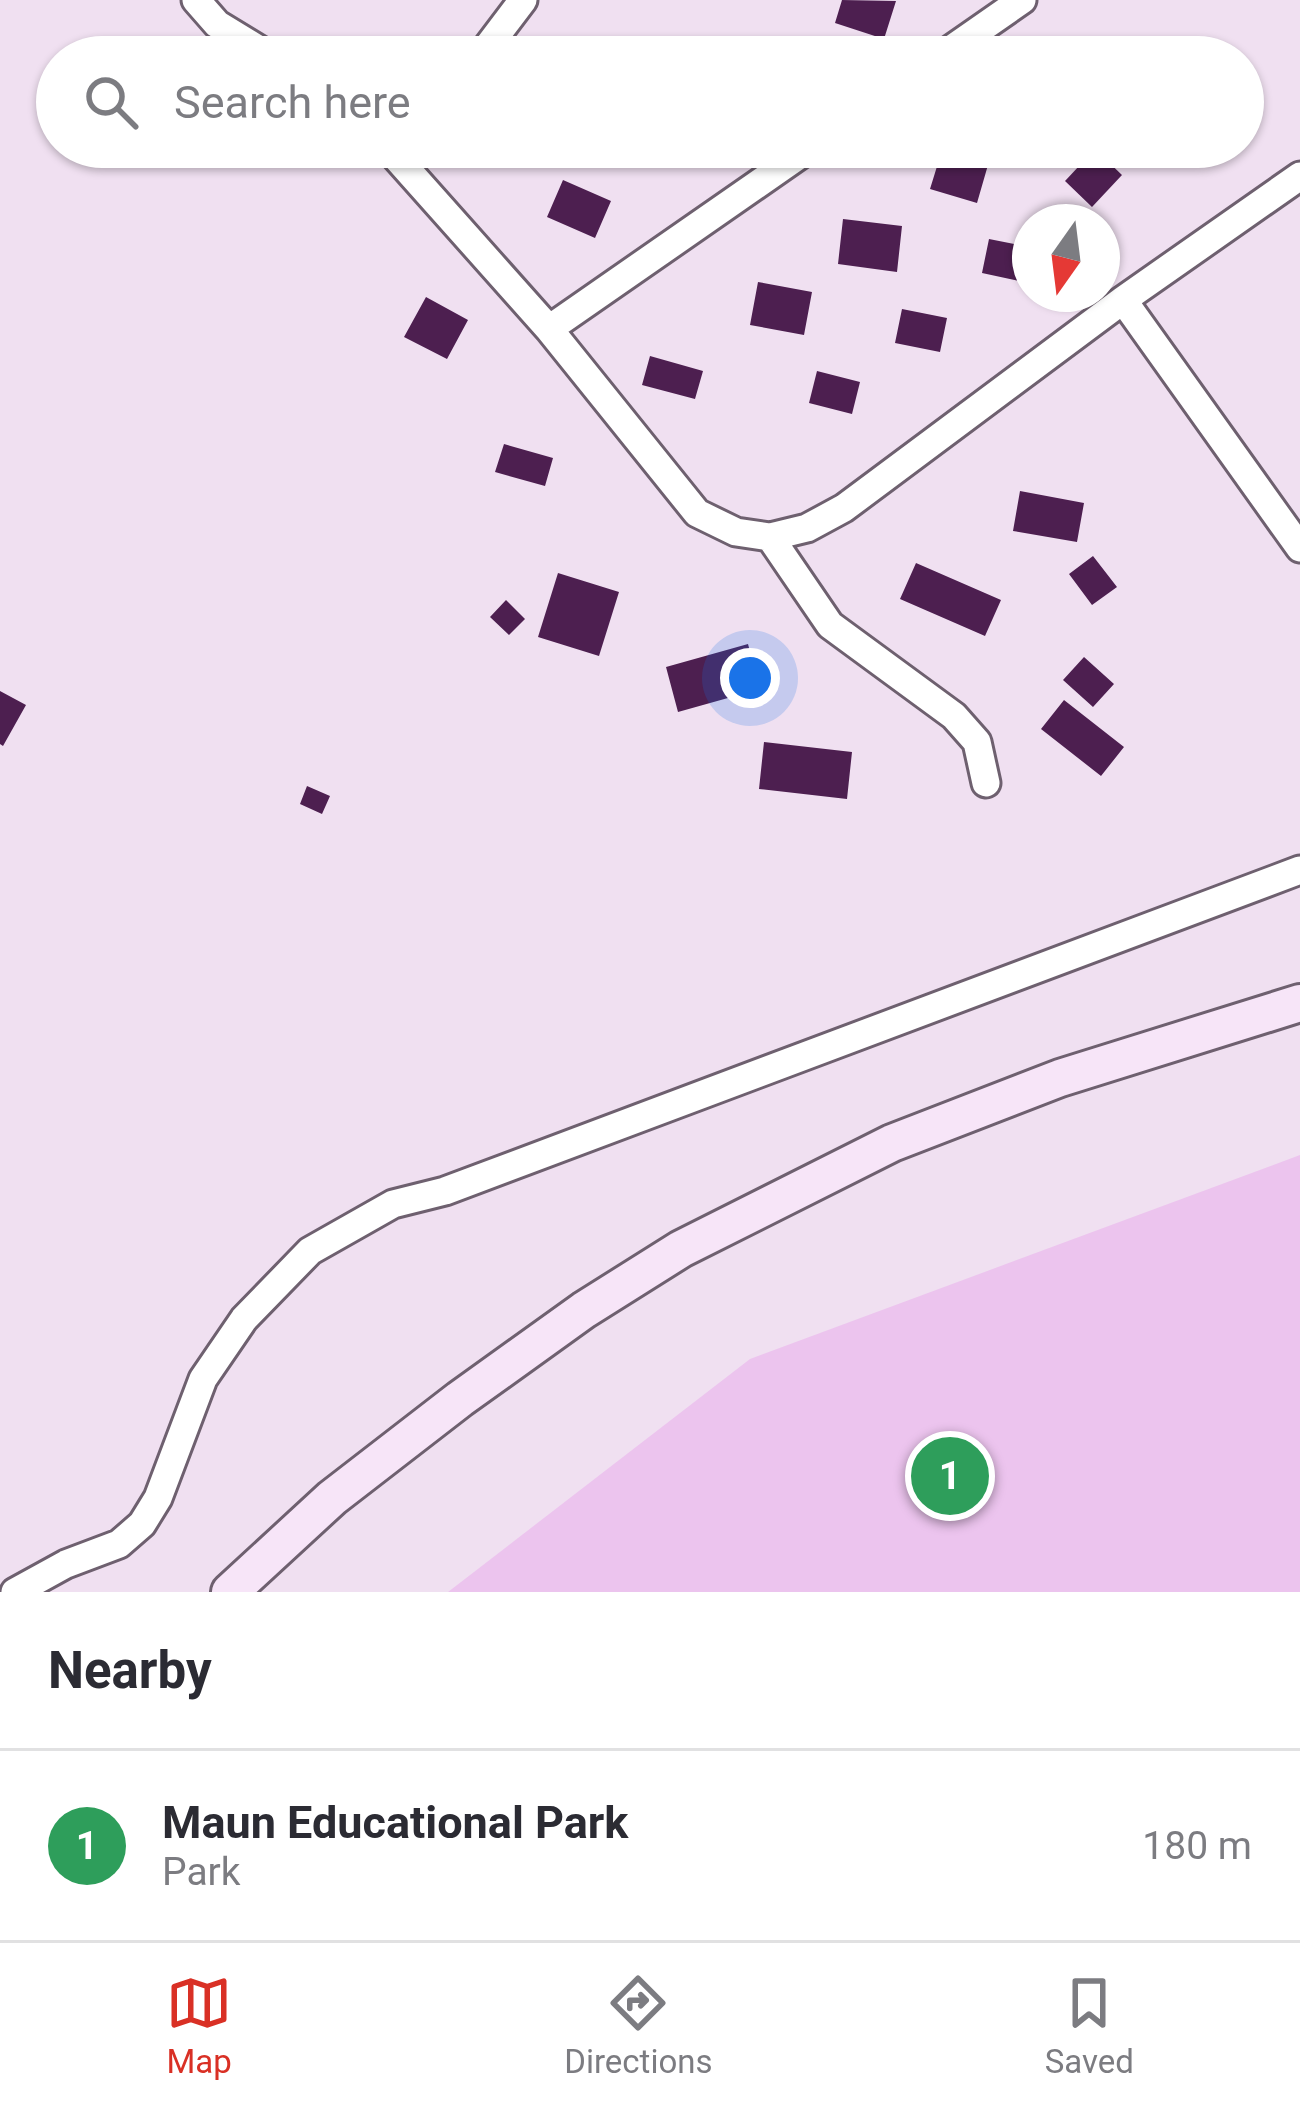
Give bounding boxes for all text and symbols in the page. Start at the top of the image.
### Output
search box [36,36,1264,168]
icon: search [78,69,144,135]
text: Search here [174,76,411,129]
north arrow [1012,204,1120,312]
your location [720,648,780,708]
pin: 1 [911,1431,989,1521]
text: Nearby [48,1641,212,1700]
text: Maun Educational Park [162,1796,628,1849]
text: 1 [76,1823,98,1869]
text: 180 m [1142,1823,1252,1869]
text: Park [162,1849,241,1895]
tab: Map [166,1970,232,2081]
tab: Directions [564,1970,713,2081]
tab: Saved [1045,1970,1134,2081]

